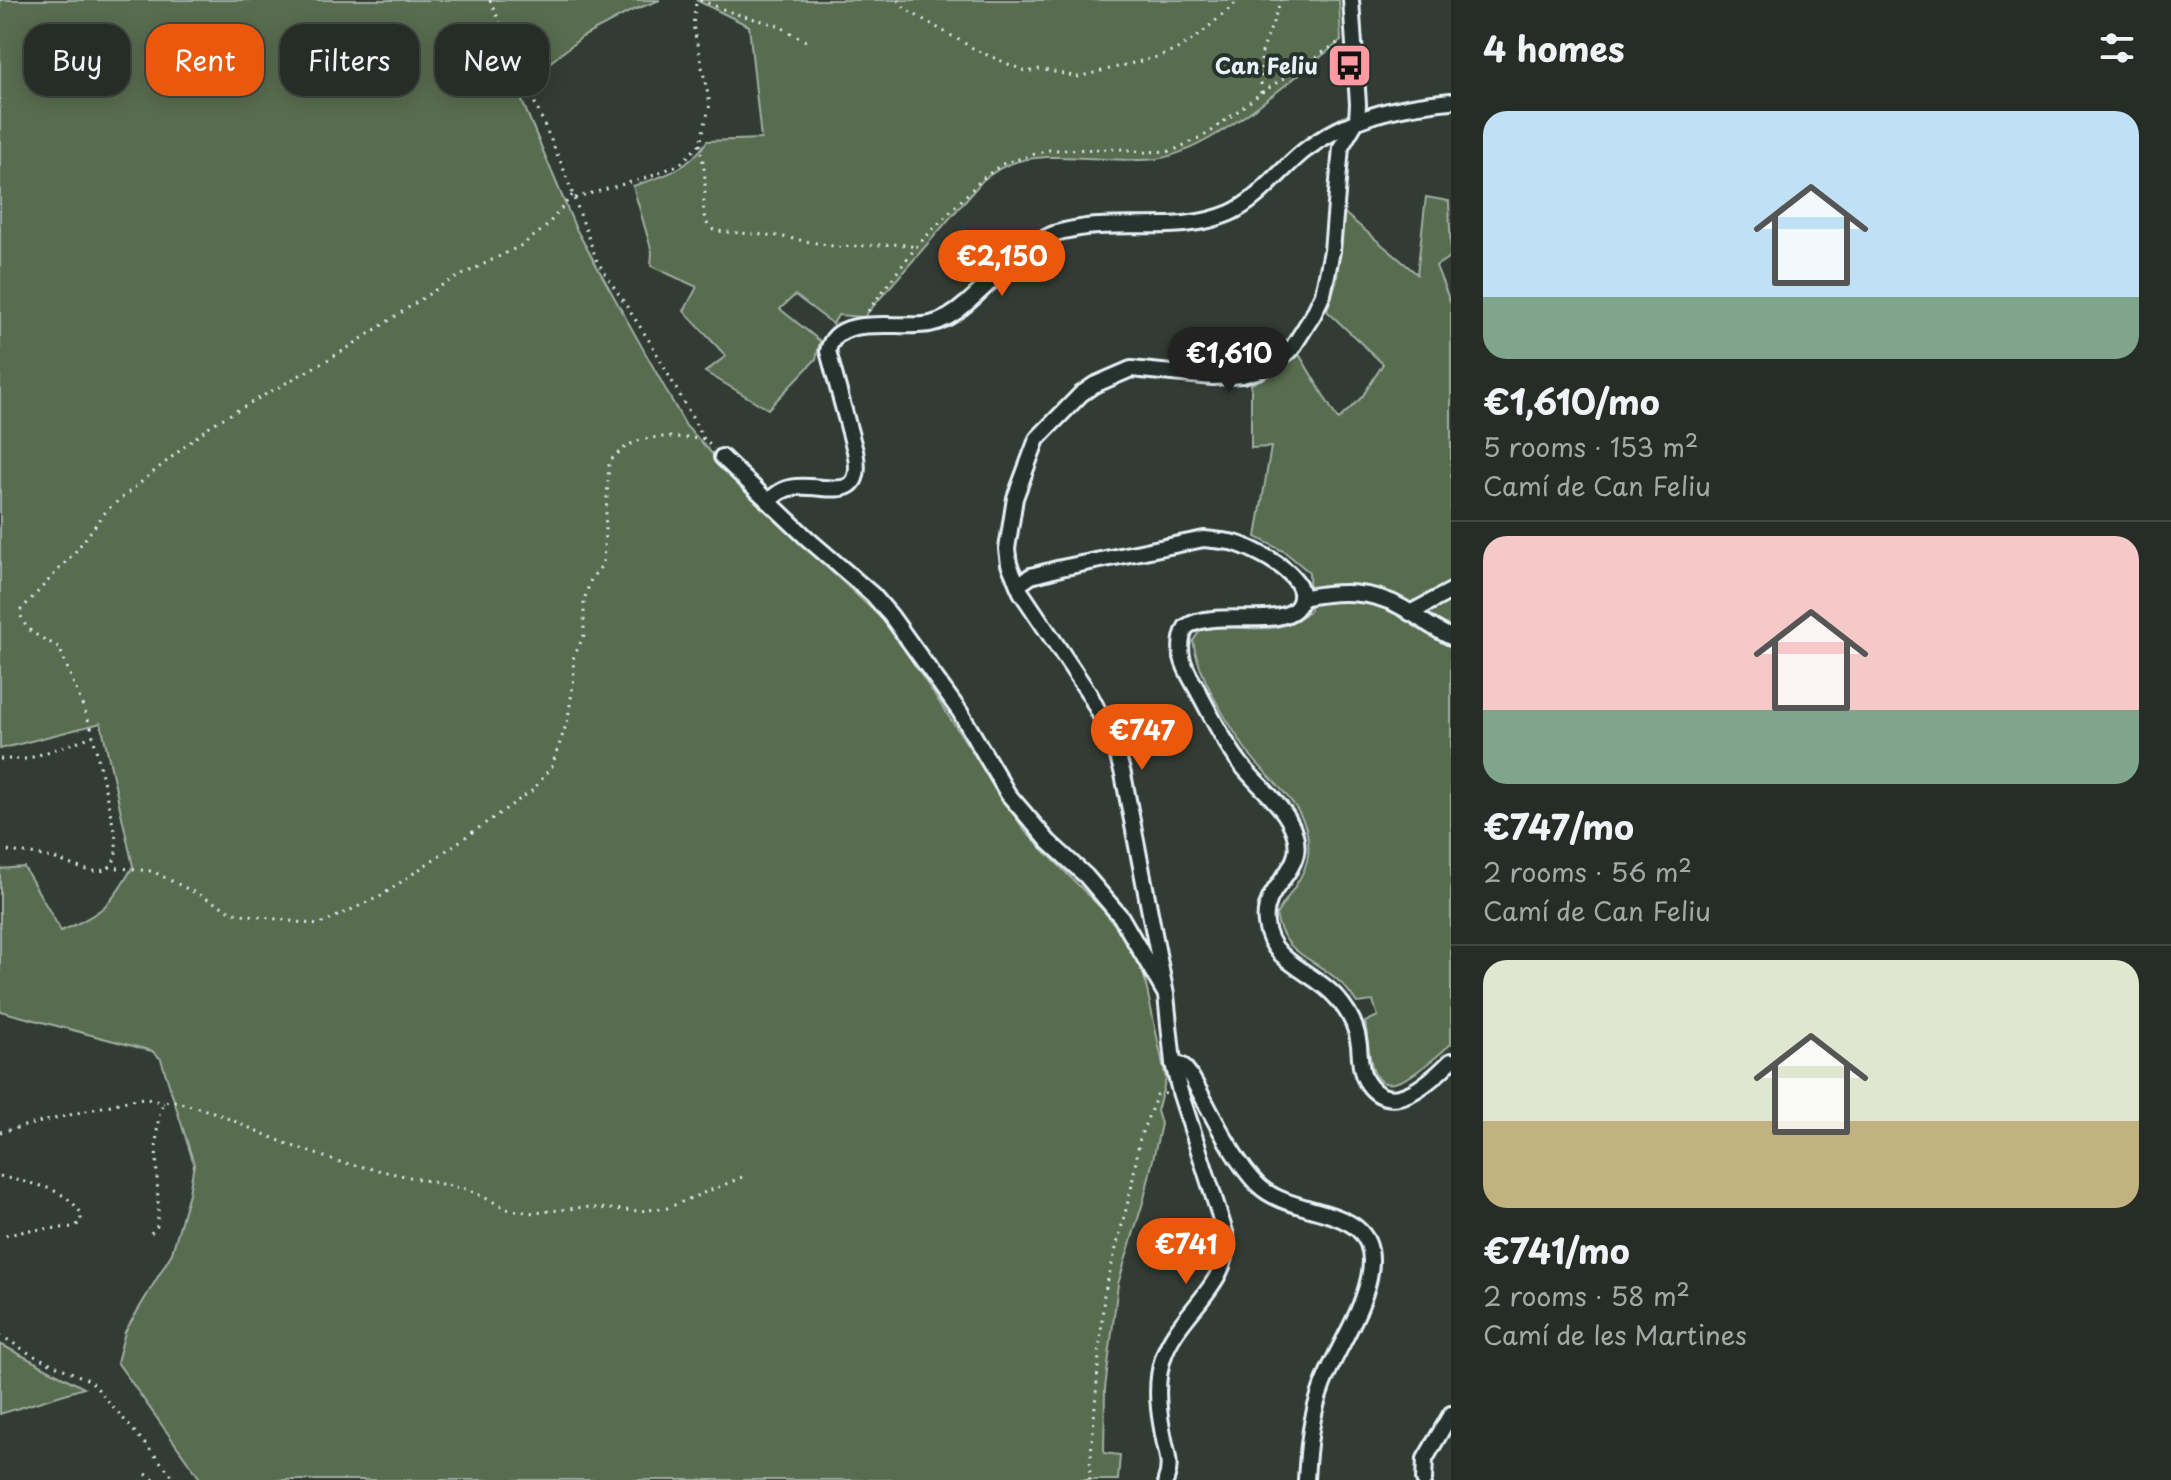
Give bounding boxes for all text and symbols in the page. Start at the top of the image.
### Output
text: 4 homes [1483,22,1625,74]
chip: Buy [24,24,130,96]
chip: Rent [146,24,264,96]
chip: Filters [280,24,419,96]
chip: New [435,24,549,96]
icon: filters [2095,26,2139,70]
bus stop icon: Can Feliu [1325,42,1373,90]
place label: Can Feliu [1215,48,1318,81]
icon: home [1739,163,1883,307]
pin: €2,150 [937,230,1067,298]
text: €2,150 [956,236,1048,275]
pin: €1,610 [1164,327,1294,395]
text: €1,610 [1186,333,1272,372]
text: €1,610/mo [1483,375,1660,427]
text: 5 rooms · 153 m² [1483,427,1698,466]
text: Camí de Can Feliu [1483,466,1711,505]
icon: home [1739,588,1883,732]
pin: €747 [1095,704,1189,772]
text: €747 [1109,710,1175,749]
text: €747/mo [1483,800,1634,852]
text: 2 rooms · 56 m² [1483,852,1692,891]
text: Camí de Can Feliu [1483,891,1711,930]
icon: home [1739,1012,1883,1156]
pin: €741 [1139,1218,1233,1286]
text: €741 [1155,1224,1217,1263]
text: €741/mo [1483,1224,1630,1276]
text: 2 rooms · 58 m² [1483,1276,1690,1315]
text: Camí de les Martines [1483,1315,1747,1354]

